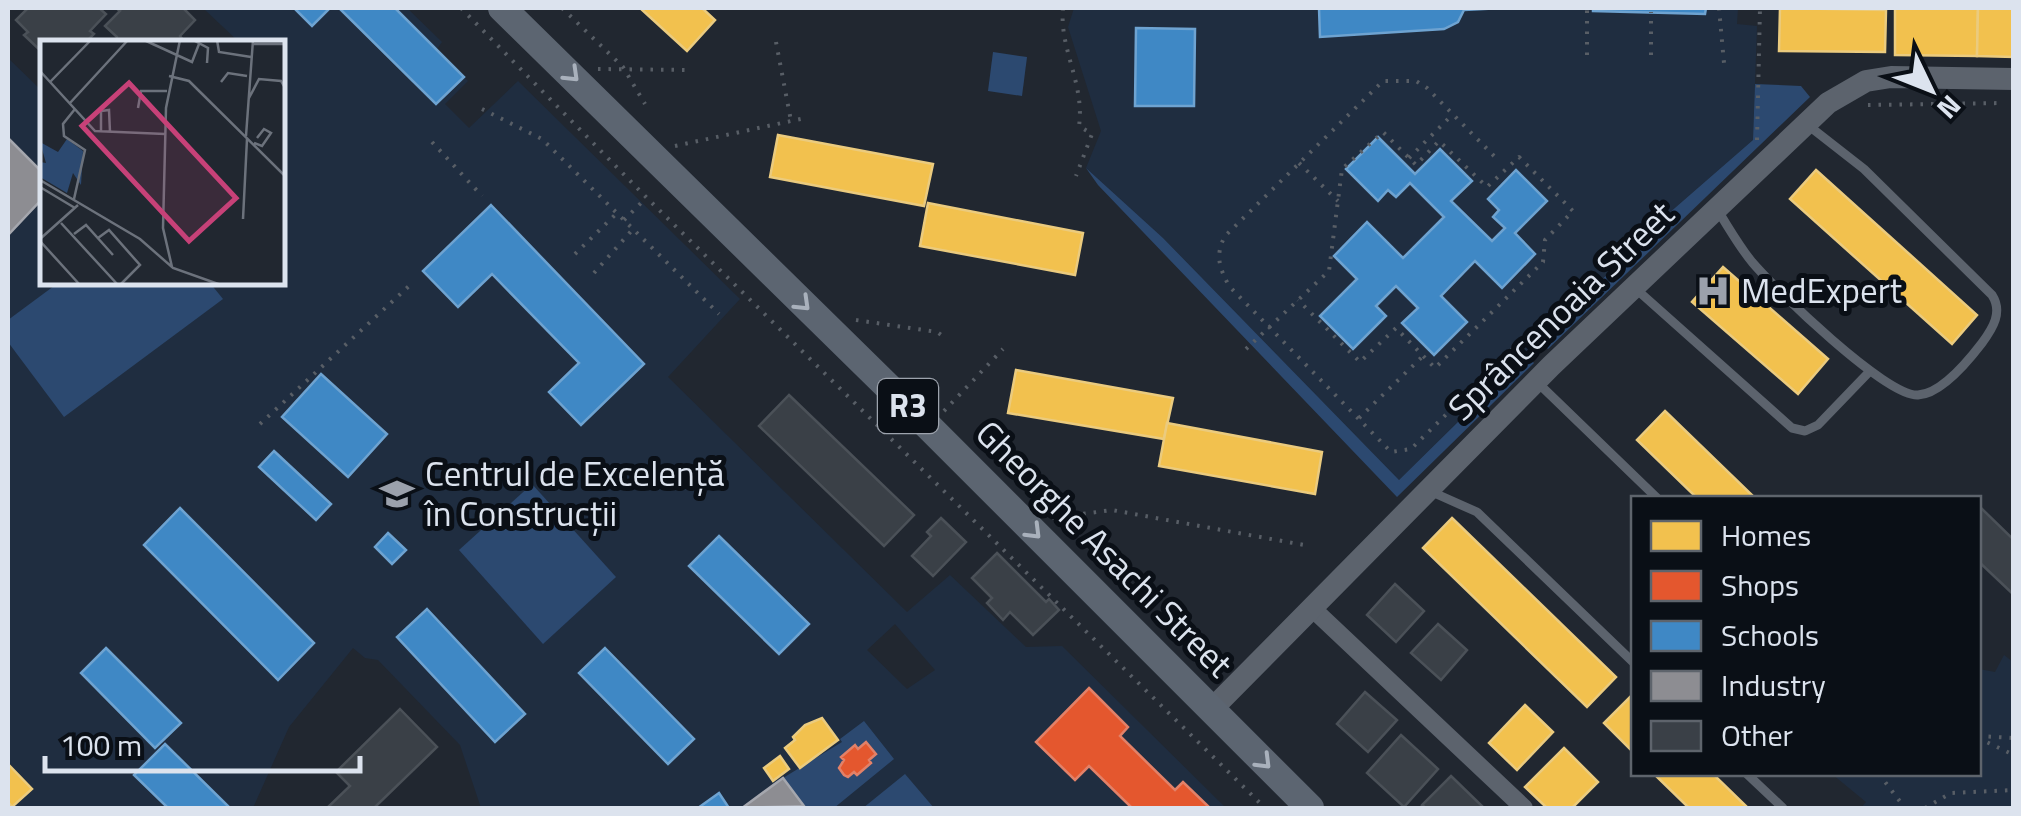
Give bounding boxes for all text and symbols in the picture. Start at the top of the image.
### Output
inset map [40,40,285,285]
north arrow [1881,40,1981,140]
one-way arrow [561,63,579,81]
text: N [1927,86,1972,129]
street label: Sprâncenoaia Street [1435,188,1686,433]
place label: MedExpert [1741,263,1902,317]
hospital icon: MedExpert [1694,272,1732,310]
one-way arrow [792,292,810,310]
road number: R3 [878,379,938,433]
street label: Gheorghe Asachi Street [964,407,1246,689]
place label: Centrul de Excelență în Construcții [423,446,725,540]
school or university icon: Centrul de Excelență în Construcții [378,475,416,513]
legend [1631,496,1981,776]
text: Homes [1721,512,1811,558]
one-way arrow [1023,520,1041,538]
text: Shops [1721,562,1799,608]
text: Schools [1721,612,1819,658]
text: Industry [1721,662,1826,708]
scale bar [45,711,360,773]
text: Other [1721,712,1793,758]
text: 100 m [60,722,142,768]
one-way arrow [1253,750,1271,768]

